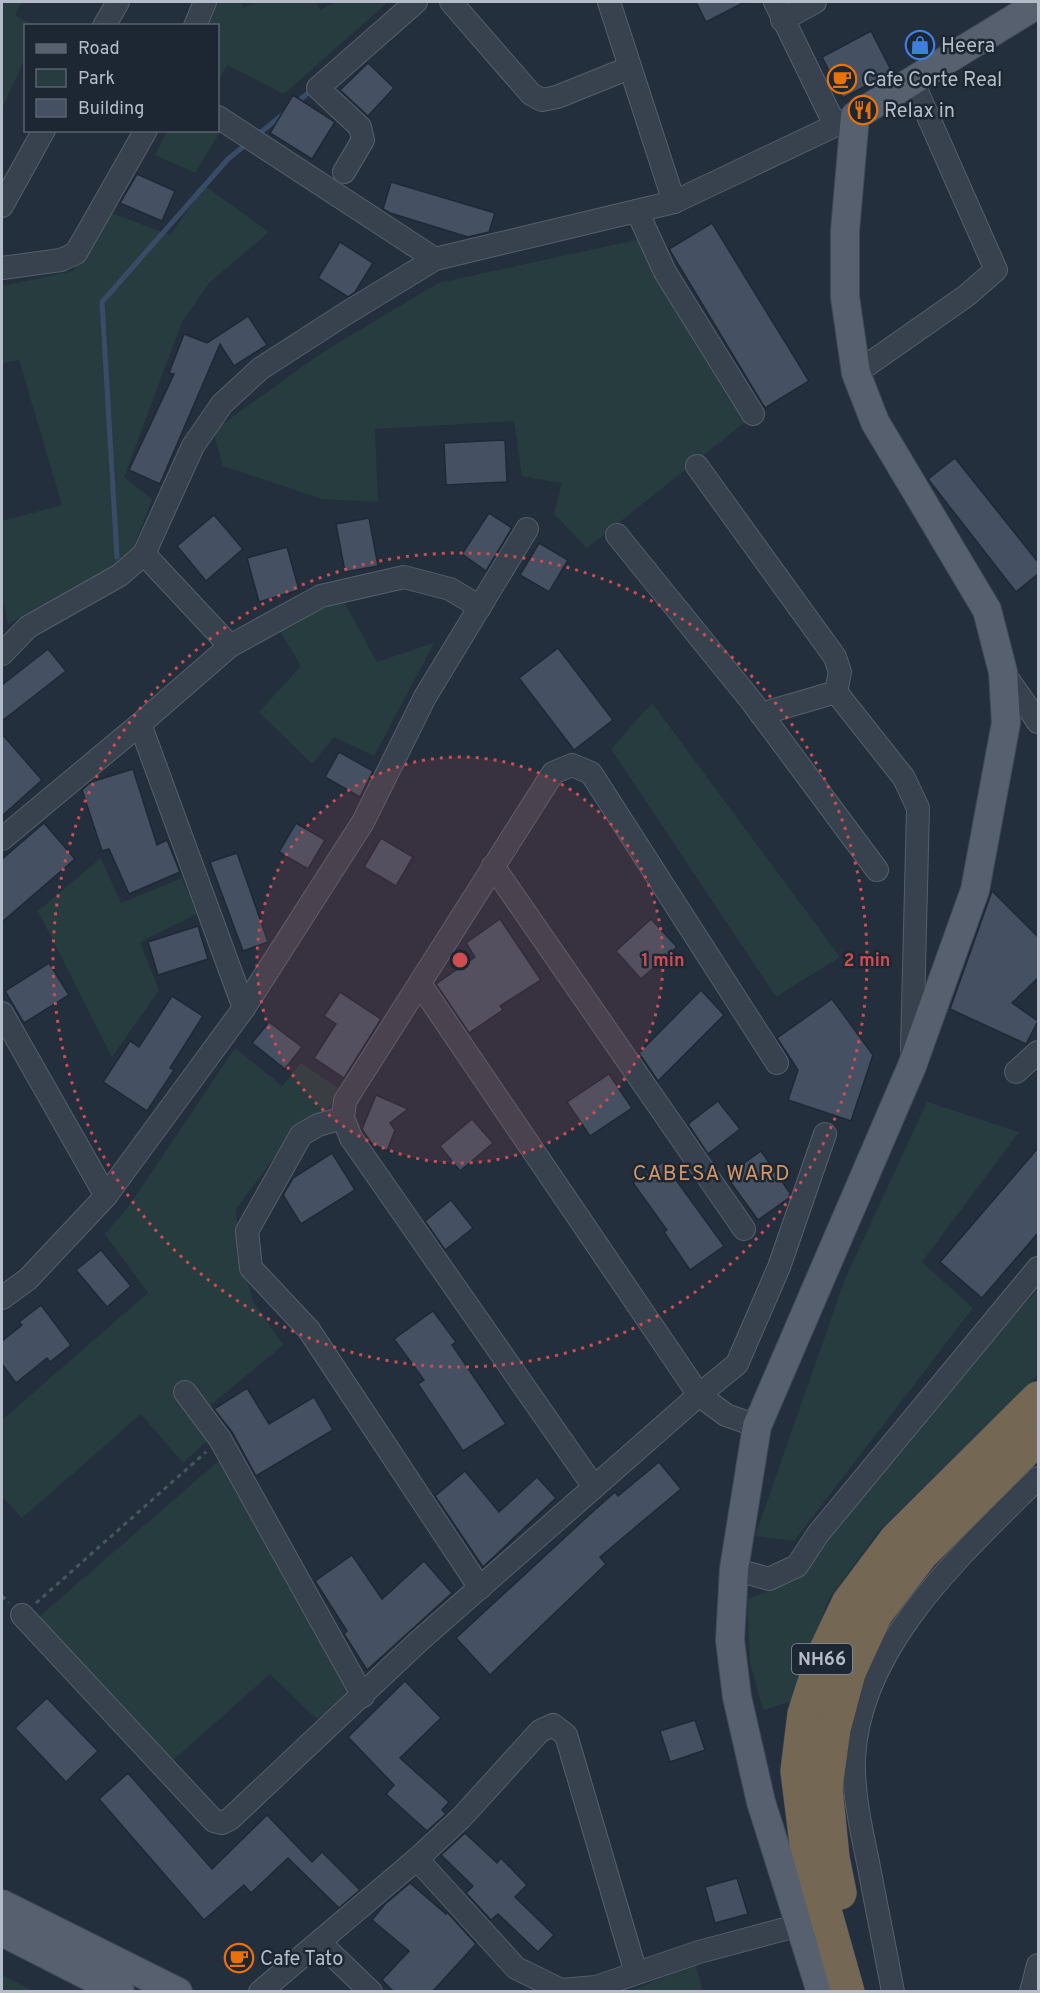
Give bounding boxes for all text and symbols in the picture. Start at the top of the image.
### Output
legend [24,24,219,132]
shop icon: Heera [904,29,936,61]
place label: Heera [941,34,995,60]
text: Road [78,38,120,61]
cafe icon: Cafe Corte Real [826,63,858,95]
text: Park [78,68,115,91]
place label: Cafe Corte Real [863,68,1002,94]
restaurant icon: Relax in [847,94,879,126]
text: Building [78,98,144,121]
place label: Relax in [884,99,955,125]
centre of rings [450,950,470,970]
text: 1 min [641,950,685,973]
text: 2 min [843,950,891,973]
district label: CABESA WARD [633,1161,791,1188]
road number: NH66 [792,1644,852,1674]
cafe icon: Cafe Tato [223,1942,255,1974]
place label: Cafe Tato [260,1947,343,1973]

